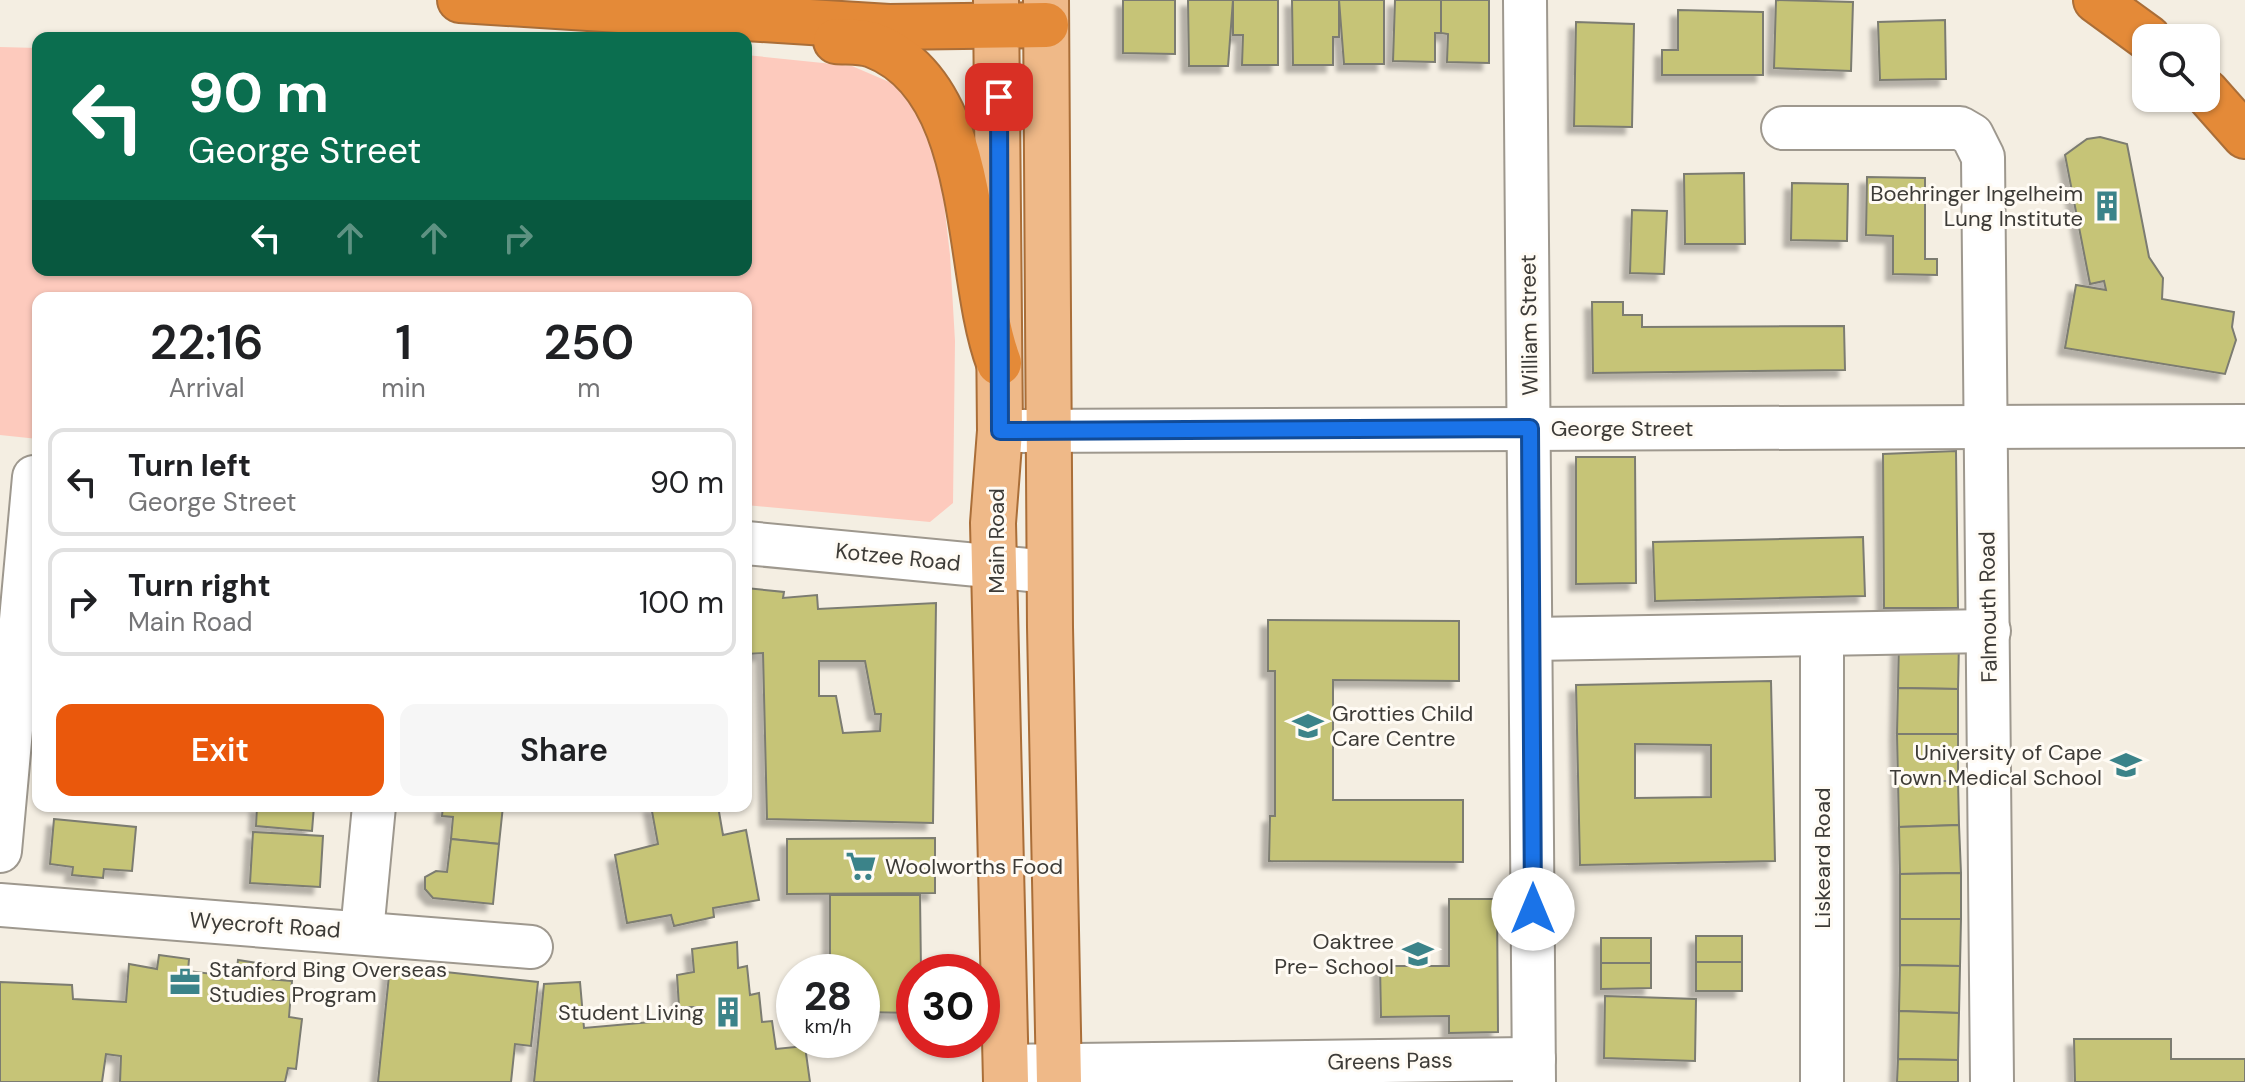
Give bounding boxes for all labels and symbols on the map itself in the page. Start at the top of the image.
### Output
pin [965,63,1033,131]
place label: Boehringer Ingelheim Lung Institute [1870,179,2083,233]
building icon: Boehringer Ingelheim Lung Institute [2090,189,2124,223]
street label: William Street [1513,254,1545,396]
street label: George Street [1551,414,1693,443]
street label: Main Road [982,488,1011,594]
street label: Falmouth Road [1972,531,2004,683]
street label: Kotzee Road [834,536,962,578]
place label: Grotties Child Care Centre [1332,699,1473,753]
school or university icon: Grotties Child Care Centre [1291,709,1325,743]
place label: University of Cape Town Medical School [1889,738,2102,792]
school or university icon: University of Cape Town Medical School [2109,748,2143,782]
street label: Liskeard Road [1808,787,1837,929]
supermarket icon: Woolworths Food [844,849,878,883]
place label: Woolworths Food [885,852,1063,881]
position arrow [1491,867,1575,951]
street label: Wyecroft Road [188,905,342,945]
place label: Oaktree Pre- School [1274,927,1394,981]
school or university icon: Oaktree Pre- School [1401,937,1435,971]
speed limit sign: 30 [896,954,1000,1058]
place label: Stanford Bing Overseas Studies Program [209,955,447,1009]
office icon: Stanford Bing Overseas Studies Program [168,965,202,999]
building icon: Student Living [711,995,745,1029]
place label: Student Living [558,998,704,1027]
street label: Greens Pass [1327,1045,1453,1077]

